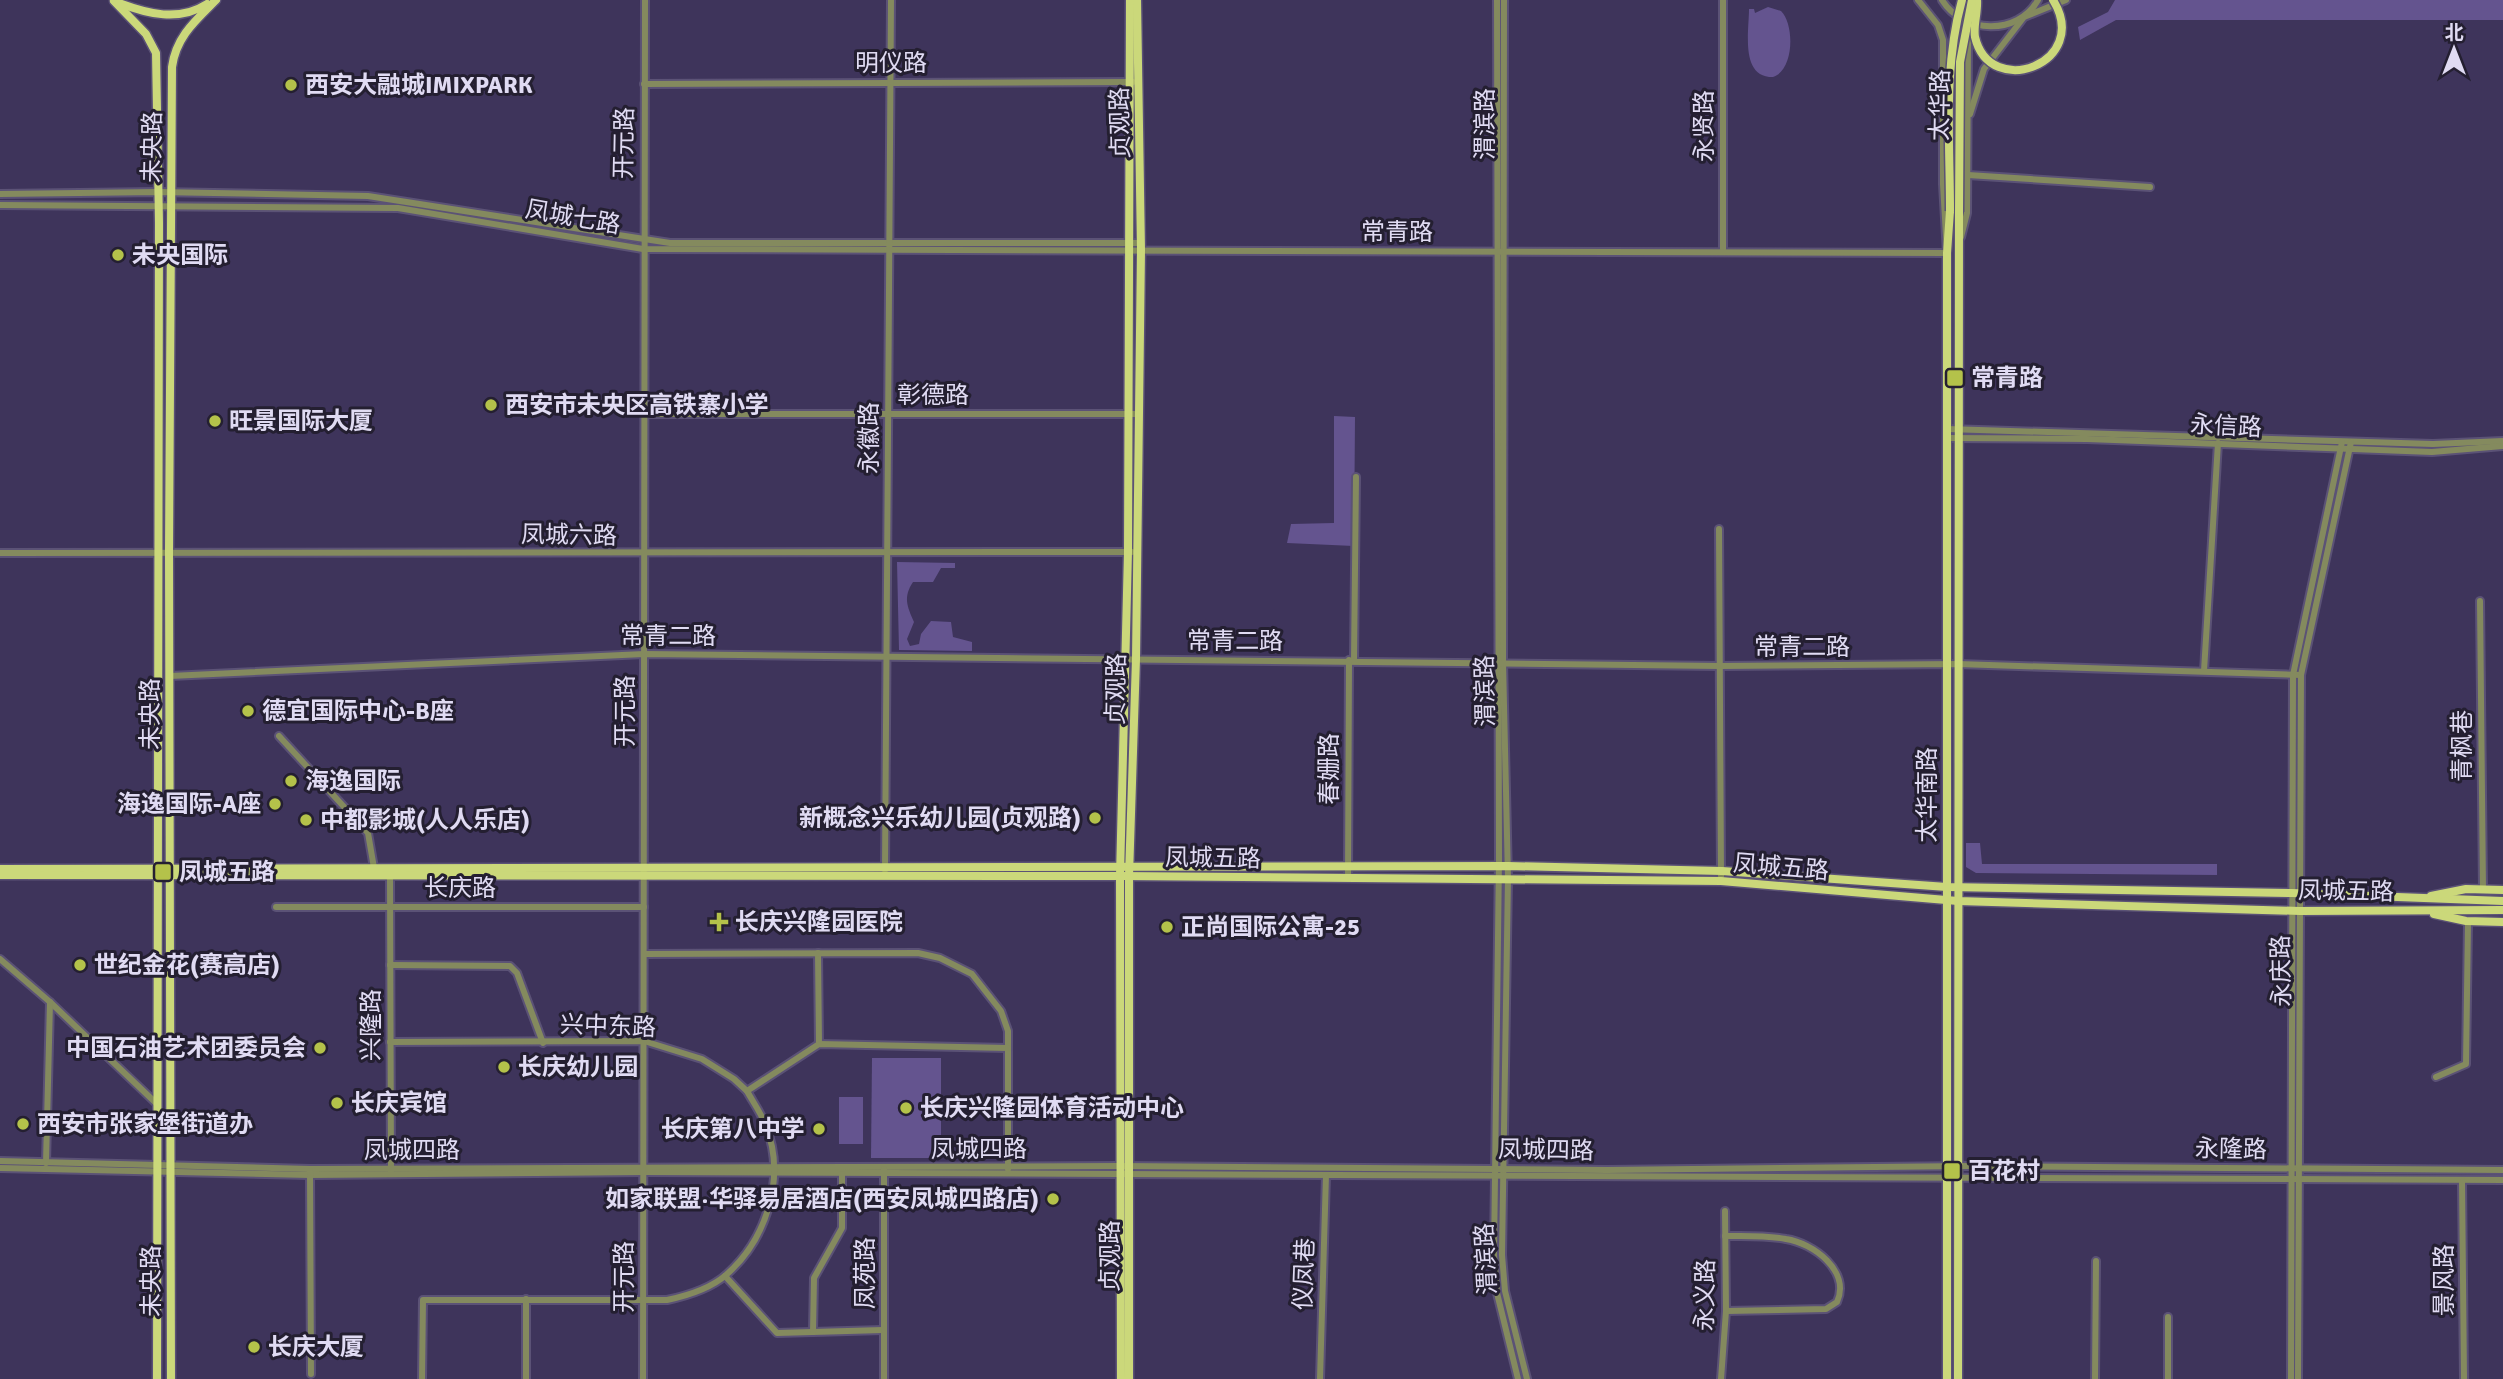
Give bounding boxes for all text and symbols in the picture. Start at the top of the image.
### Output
north arrow [2419,14,2489,84]
text: 北 [2444,21,2464,45]
street label: 明仪路 [855,48,927,78]
street label: 太华路 [1924,69,1956,141]
place label: 西安大融城IMIXPARK [305,70,533,100]
marker: 西安大融城IMIXPARK [283,77,299,93]
street label: 贞观路 [1104,87,1136,159]
street label: 渭滨路 [1470,88,1500,160]
street label: 永贤路 [1689,90,1719,162]
street label: 开元路 [608,107,640,179]
street label: 未央路 [136,111,168,183]
street label: 凤城七路 [523,194,623,240]
street label: 常青路 [1361,217,1433,247]
place label: 未央国际 [132,240,228,270]
marker: 未央国际 [110,247,126,263]
place label: 常青路 [1971,363,2043,393]
marker: 常青路 [1945,368,1965,388]
street label: 彰德路 [897,380,969,410]
place label: 西安市未央区高铁寨小学 [505,390,769,420]
marker: 西安市未央区高铁寨小学 [483,397,499,413]
street label: 永徽路 [854,402,884,474]
place label: 旺景国际大厦 [229,406,373,436]
street label: 永信路 [2189,409,2263,443]
marker: 旺景国际大厦 [207,413,223,429]
street label: 凤城六路 [521,519,617,551]
street label: 常青二路 [620,621,716,651]
street label: 常青二路 [1187,626,1283,656]
street label: 常青二路 [1754,632,1850,662]
street label: 贞观路 [1100,653,1132,725]
street label: 渭滨路 [1469,655,1501,727]
street label: 开元路 [610,675,640,747]
street label: 未央路 [135,678,165,750]
place label: 德宜国际中心-B座 [262,696,454,726]
marker: 德宜国际中心-B座 [240,703,256,719]
street label: 青枫巷 [2447,710,2477,782]
street label: 春姗路 [1314,733,1344,805]
street label: 太华南路 [1912,747,1942,843]
place label: 海逸国际 [305,766,401,796]
marker: 海逸国际 [283,773,299,789]
place label: 海逸国际-A座 [117,789,261,819]
marker: 海逸国际-A座 [267,796,283,812]
place label: 新概念兴乐幼儿园(贞观路) [799,803,1081,833]
place label: 中都影城(人人乐店) [320,805,530,835]
marker: 新概念兴乐幼儿园(贞观路) [1087,810,1103,826]
marker: 中都影城(人人乐店) [298,812,314,828]
street label: 凤城五路 [1165,842,1261,874]
street label: 凤城五路 [1732,848,1830,886]
place label: 凤城五路 [179,857,275,887]
marker: 凤城五路 [153,862,173,882]
street label: 长庆路 [424,873,496,903]
street label: 凤城五路 [2298,875,2394,907]
place label: 长庆兴隆园医院 [735,907,903,937]
marker: 长庆兴隆园医院 [709,912,729,932]
place label: 正尚国际公寓-25 [1181,912,1360,942]
marker: 正尚国际公寓-25 [1159,919,1175,935]
street label: 永庆路 [2265,935,2297,1007]
place label: 世纪金花(赛高店) [94,950,280,980]
marker: 世纪金花(赛高店) [72,957,88,973]
street label: 兴隆路 [356,989,386,1061]
street label: 兴中东路 [560,1009,656,1043]
place label: 中国石油艺术团委员会 [66,1033,306,1063]
marker: 中国石油艺术团委员会 [312,1040,328,1056]
place label: 长庆幼儿园 [518,1052,638,1082]
marker: 长庆幼儿园 [496,1059,512,1075]
place label: 长庆宾馆 [351,1088,447,1118]
place label: 长庆兴隆园体育活动中心 [920,1093,1184,1123]
marker: 长庆宾馆 [329,1095,345,1111]
marker: 长庆兴隆园体育活动中心 [898,1100,914,1116]
place label: 西安市张家堡街道办 [37,1109,253,1139]
place label: 长庆第八中学 [661,1114,805,1144]
marker: 西安市张家堡街道办 [15,1116,31,1132]
marker: 长庆第八中学 [811,1121,827,1137]
street label: 永隆路 [2195,1133,2267,1165]
street label: 凤城四路 [931,1134,1027,1164]
street label: 凤城四路 [1498,1134,1594,1166]
street label: 凤城四路 [364,1135,460,1165]
place label: 百花村 [1968,1156,2040,1186]
marker: 百花村 [1942,1161,1962,1181]
place label: 如家联盟·华驿易居酒店(西安凤城四路店) [605,1184,1039,1214]
marker: 如家联盟·华驿易居酒店(西安凤城四路店) [1045,1191,1061,1207]
street label: 贞观路 [1095,1220,1125,1292]
street label: 渭滨路 [1469,1222,1503,1296]
street label: 凤苑路 [850,1237,880,1309]
street label: 仪凤巷 [1288,1237,1320,1311]
street label: 开元路 [609,1241,639,1313]
street label: 景风路 [2429,1244,2459,1316]
street label: 未央路 [136,1245,166,1317]
street label: 永义路 [1689,1259,1721,1331]
place label: 长庆大厦 [268,1332,364,1362]
marker: 长庆大厦 [246,1339,262,1355]

